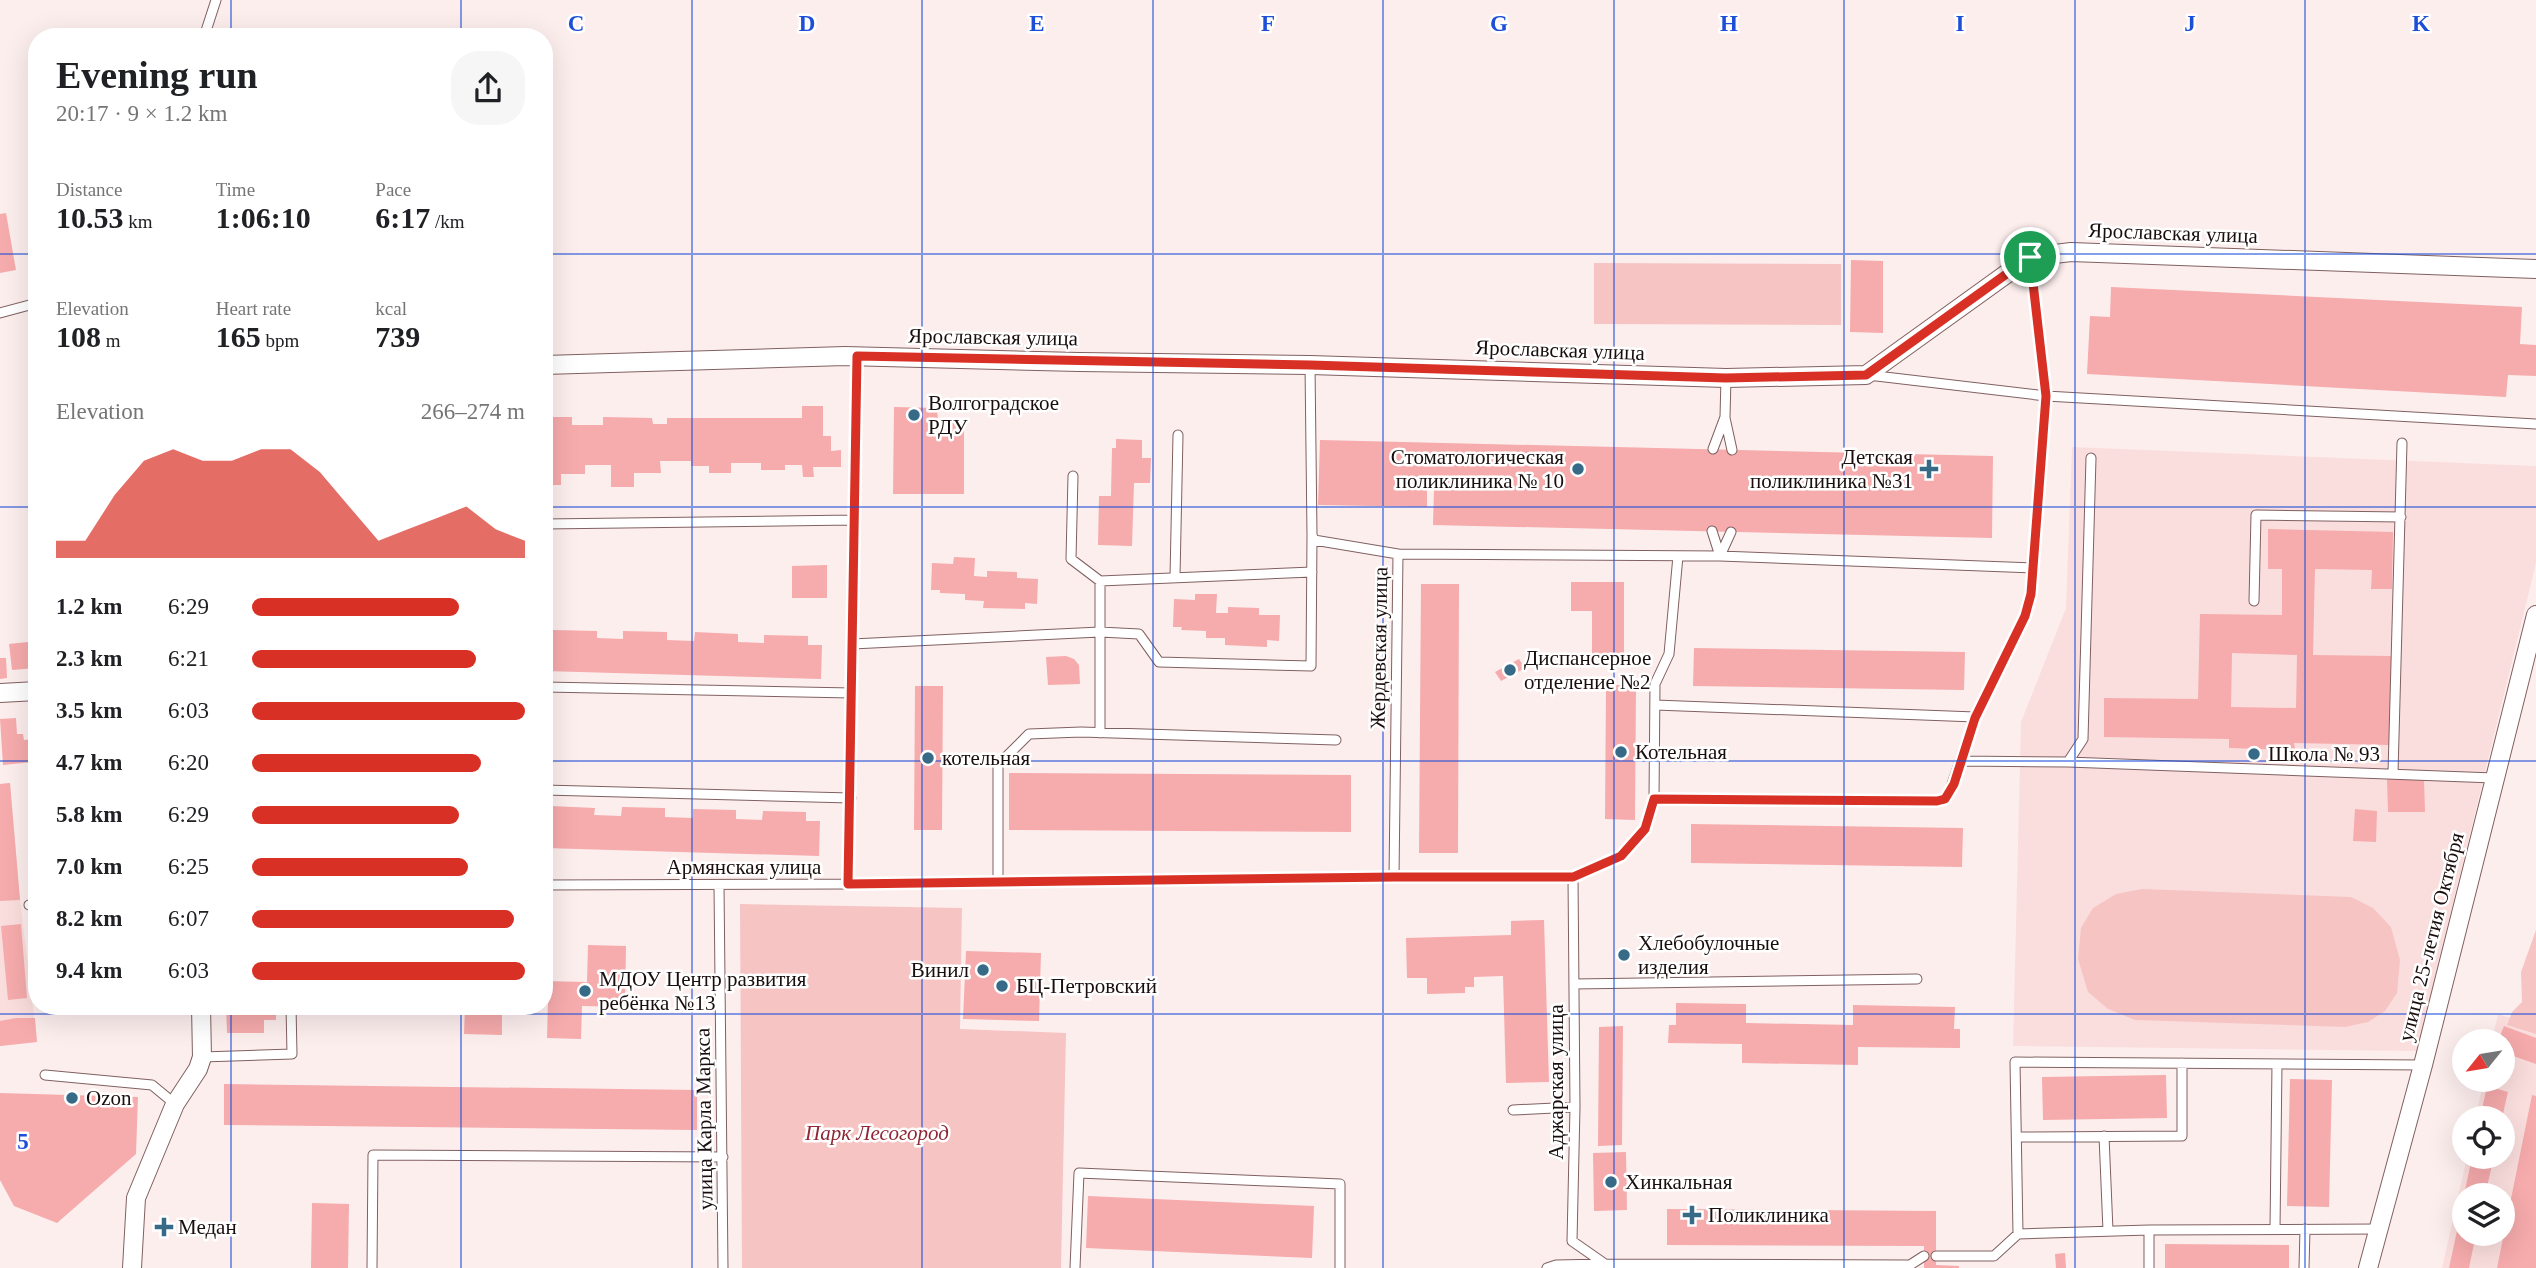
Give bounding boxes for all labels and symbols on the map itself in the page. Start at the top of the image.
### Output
text: C [568,11,584,36]
text: D [799,11,815,36]
text: E [1029,11,1045,36]
text: F [1261,11,1275,36]
text: G [1490,11,1508,36]
text: H [1720,11,1738,36]
text: I [1956,11,1965,36]
text: J [2184,11,2196,36]
text: K [2412,11,2430,36]
street label: Ярославская улица [2088,218,2259,248]
pin [2000,227,2060,287]
street label: Ярославская улица [908,324,1079,350]
street label: Ярославская улица [1475,335,1646,365]
place label: Волгоградское РДУ [928,391,1059,439]
marker: Волгоградское РДУ [906,407,922,423]
place label: Стоматологическая поликлиника № 10 [1391,445,1564,493]
place label: Детская поликлиника №31 [1750,445,1913,493]
marker: Детская поликлиника №31 [1919,459,1939,479]
marker: Стоматологическая поликлиника № 10 [1570,461,1586,477]
street label: Жердевская улица [1366,566,1392,729]
place label: Диспансерное отделение №2 [1524,646,1651,694]
marker: Диспансерное отделение №2 [1502,662,1518,678]
place label: Котельная [1635,740,1727,764]
place label: Школа № 93 [2268,742,2380,766]
marker: Котельная [1613,744,1629,760]
place label: котельная [942,746,1030,770]
marker: Школа № 93 [2246,746,2262,762]
marker: котельная [920,750,936,766]
street label: улица 25-летия Октября [2393,830,2469,1044]
street label: Армянская улица [667,855,822,879]
place label: Хлебобулочные изделия [1638,931,1779,979]
marker: Хлебобулочные изделия [1616,947,1632,963]
place label: Винил [911,958,969,982]
marker: Винил [975,962,991,978]
place label: МДОУ Центр развития ребёнка №13 [599,967,807,1015]
place label: БЦ-Петровский [1016,974,1157,998]
marker: БЦ-Петровский [994,978,1010,994]
marker: МДОУ Центр развития ребёнка №13 [577,983,593,999]
street label: Аджарская улица [1544,1004,1568,1160]
street label: улица Карла Маркса [690,1027,718,1210]
north arrow [2452,1029,2515,1092]
place label: Ozon [86,1086,132,1110]
marker: Ozon [64,1090,80,1106]
park label: Парк Лесогород [804,1121,949,1145]
text: 5 [17,1129,29,1154]
place label: Хинкальная [1625,1170,1733,1194]
marker: Хинкальная [1603,1174,1619,1190]
place label: Поликлиника [1708,1203,1829,1227]
marker: Поликлиника [1682,1205,1702,1225]
place label: Медан [178,1215,237,1239]
marker: Медан [156,1219,172,1235]

